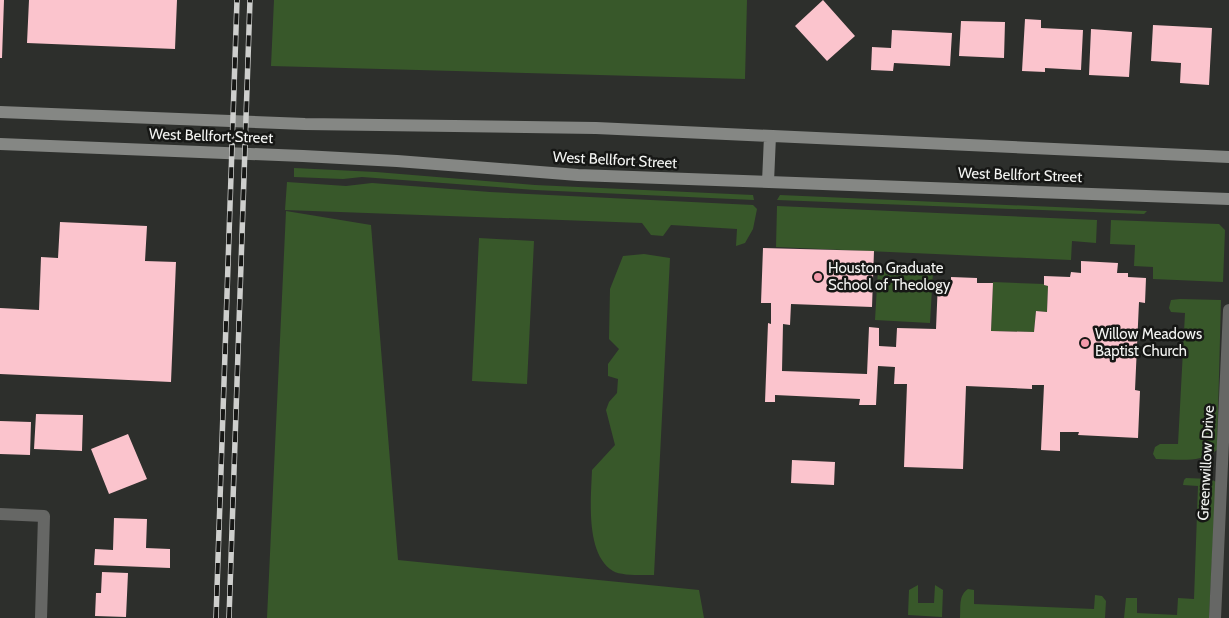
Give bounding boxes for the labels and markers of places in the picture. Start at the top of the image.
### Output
place label: Houston Graduate School of Theology [828,259,951,294]
marker: Houston Graduate School of Theology [812,271,824,283]
place label: Willow Meadows Baptist Church [1095,325,1202,360]
marker: Willow Meadows Baptist Church [1079,337,1091,349]

